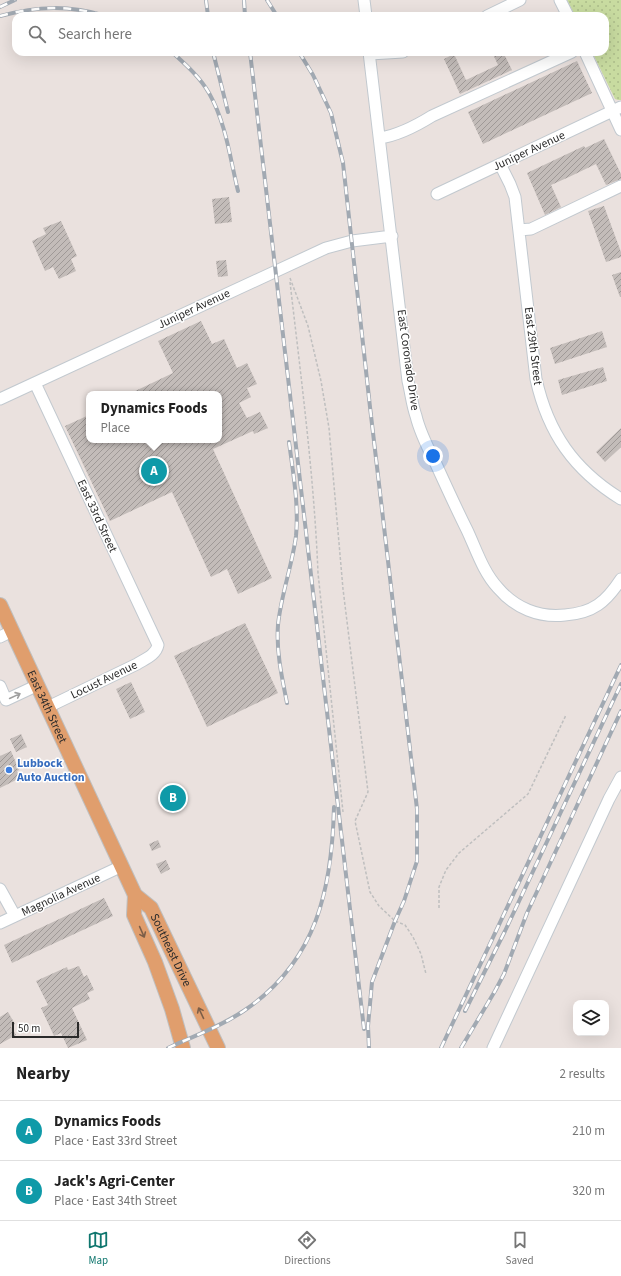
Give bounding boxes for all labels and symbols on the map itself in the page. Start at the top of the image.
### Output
street label: Juniper Avenue [490,127,568,175]
street label: Juniper Avenue [155,285,233,333]
street label: East 29th Street [520,306,546,386]
street label: East Coronado Drive [393,308,424,412]
your location [423,446,443,466]
pin: A [141,456,167,486]
street label: East 33rd Street [73,477,121,555]
street label: Locust Avenue [68,656,140,704]
street label: East 34th Street [23,667,72,746]
one-way arrow [9,692,21,699]
place label: Lubbock Auto Auction [16,755,85,786]
marker: Lubbock Auto Auction [4,765,14,775]
pin: B [160,783,186,813]
street label: Magnolia Avenue [19,869,103,921]
street label: Southeast Drive [146,911,196,989]
one-way arrow [139,926,146,938]
one-way arrow [197,1007,204,1019]
scale bar [12,1020,79,1039]

